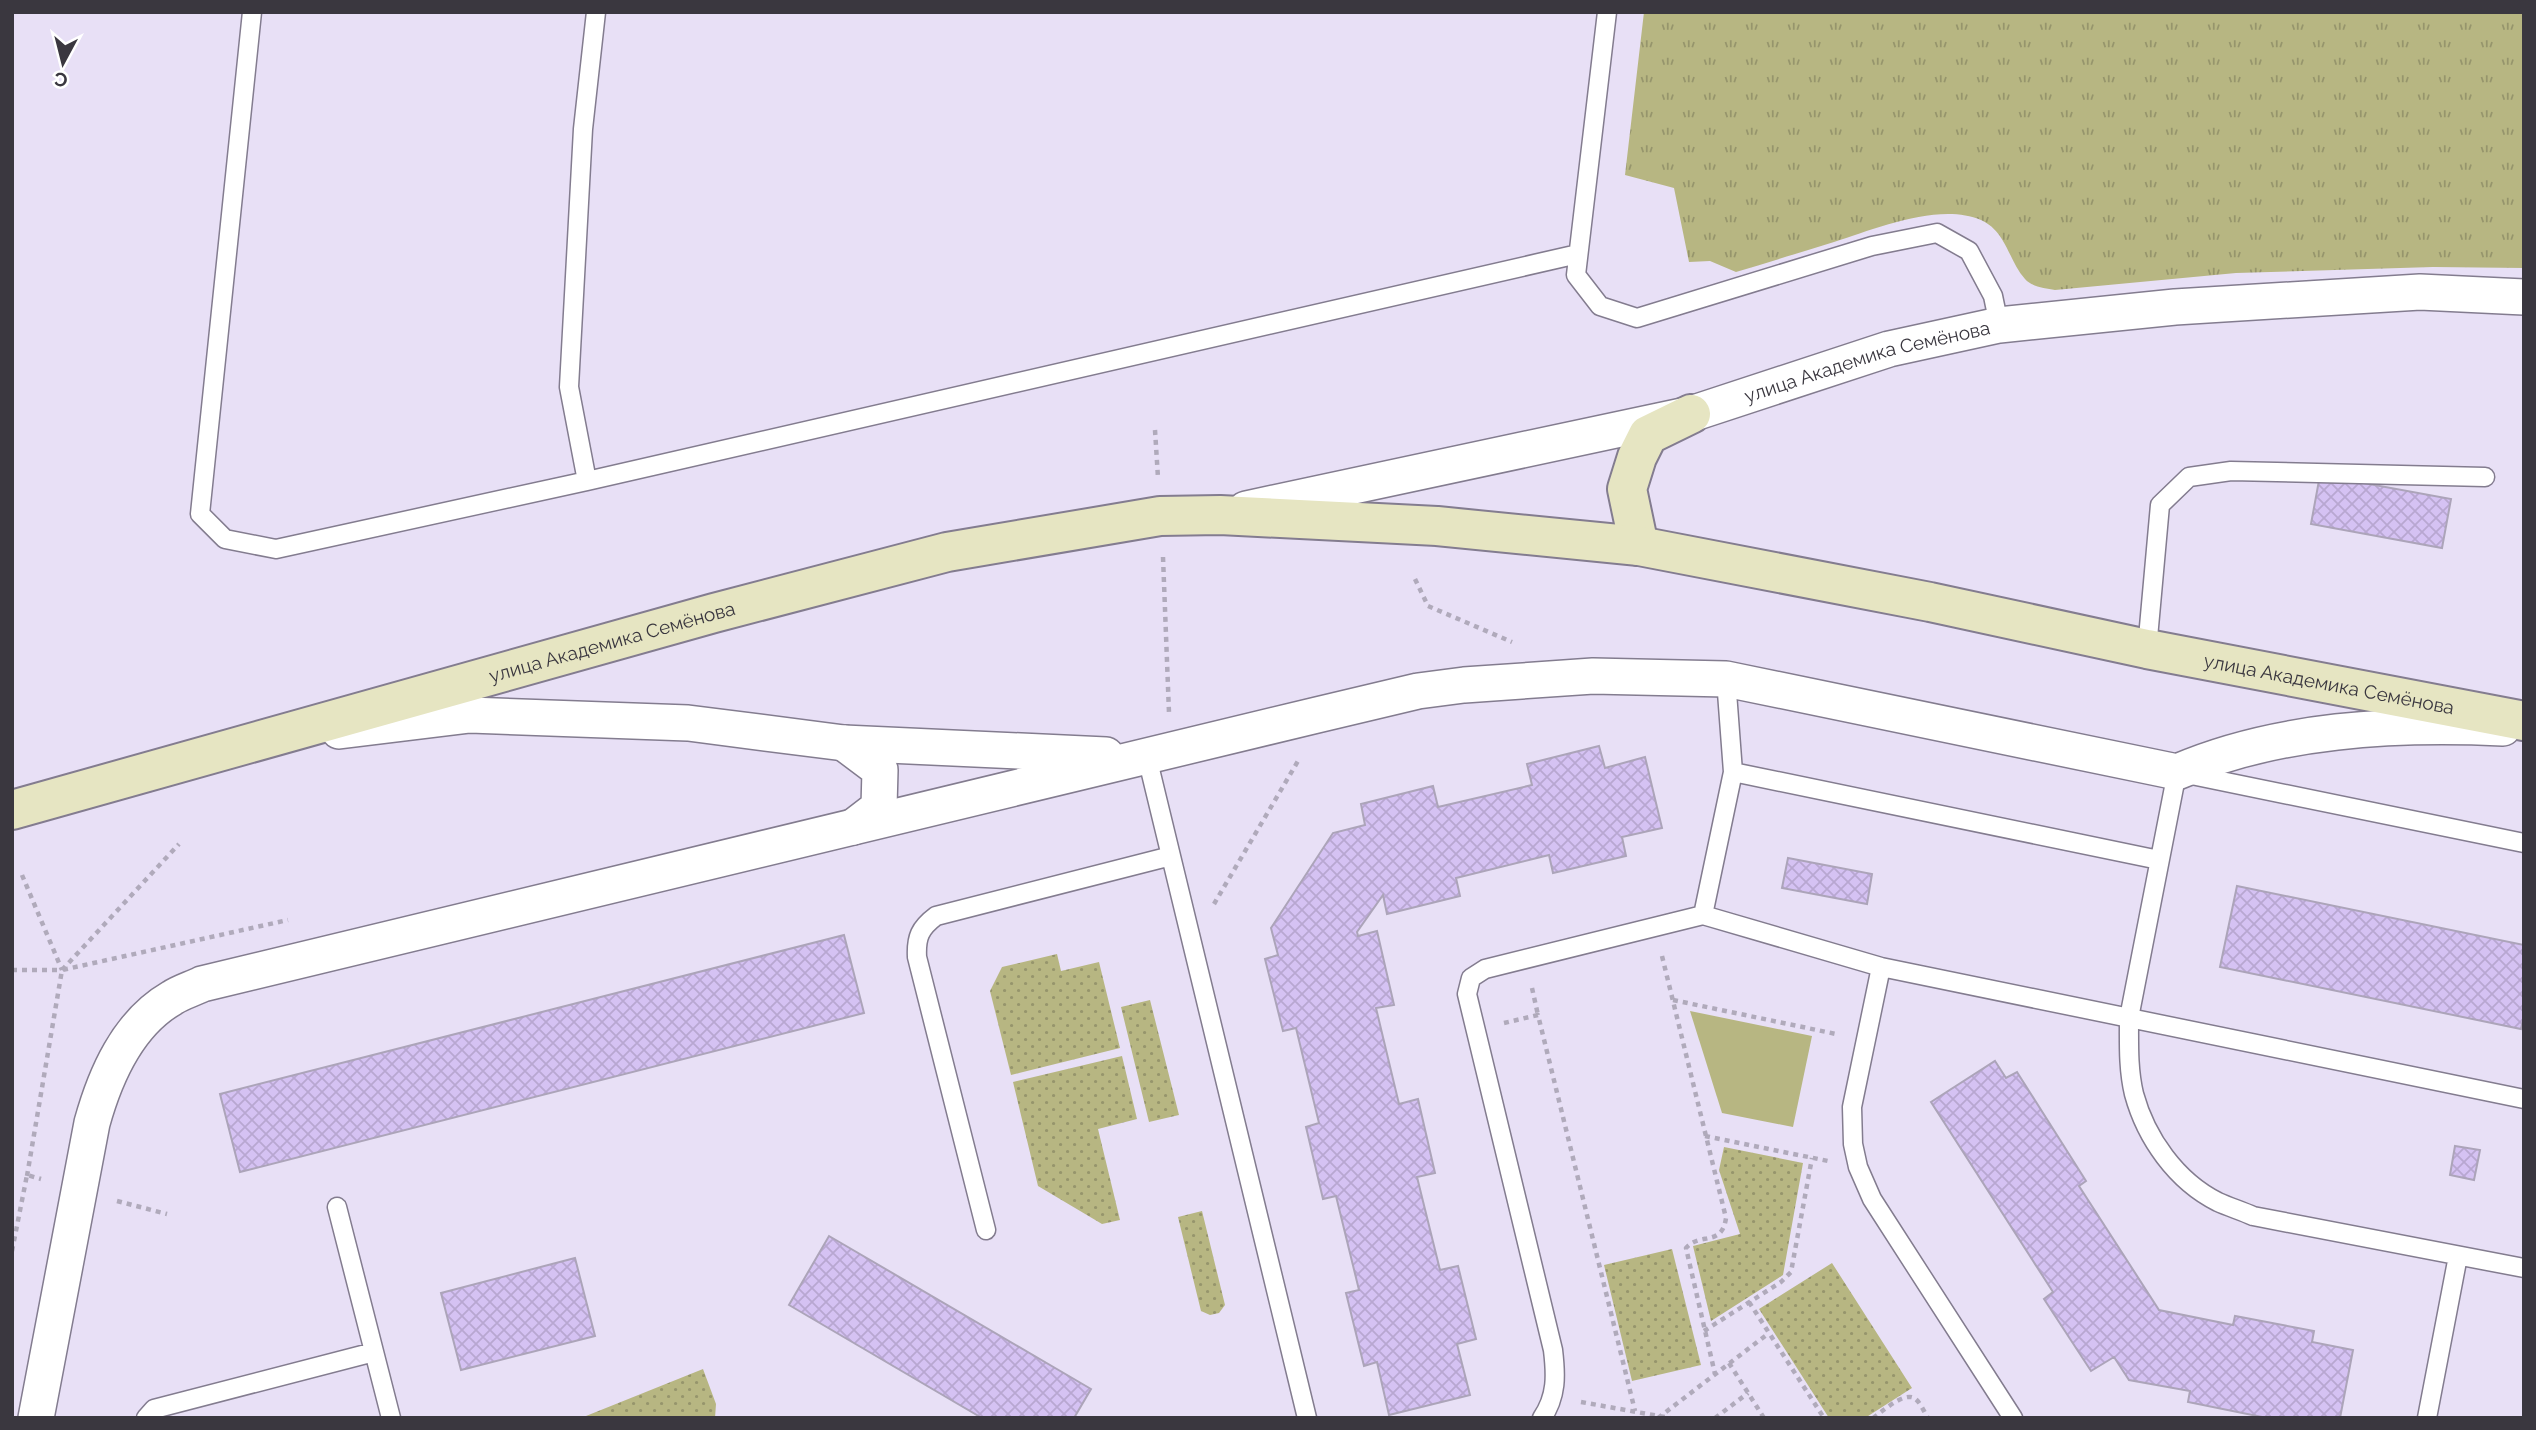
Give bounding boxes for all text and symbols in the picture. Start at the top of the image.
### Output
north arrow [28,28,98,98]
text: С [53,68,69,92]
street label: улица Академика Семёнова [1741,316,1992,407]
street label: улица Академика Семёнова [486,597,737,687]
street label: улица Академика Семёнова [2202,649,2456,718]

